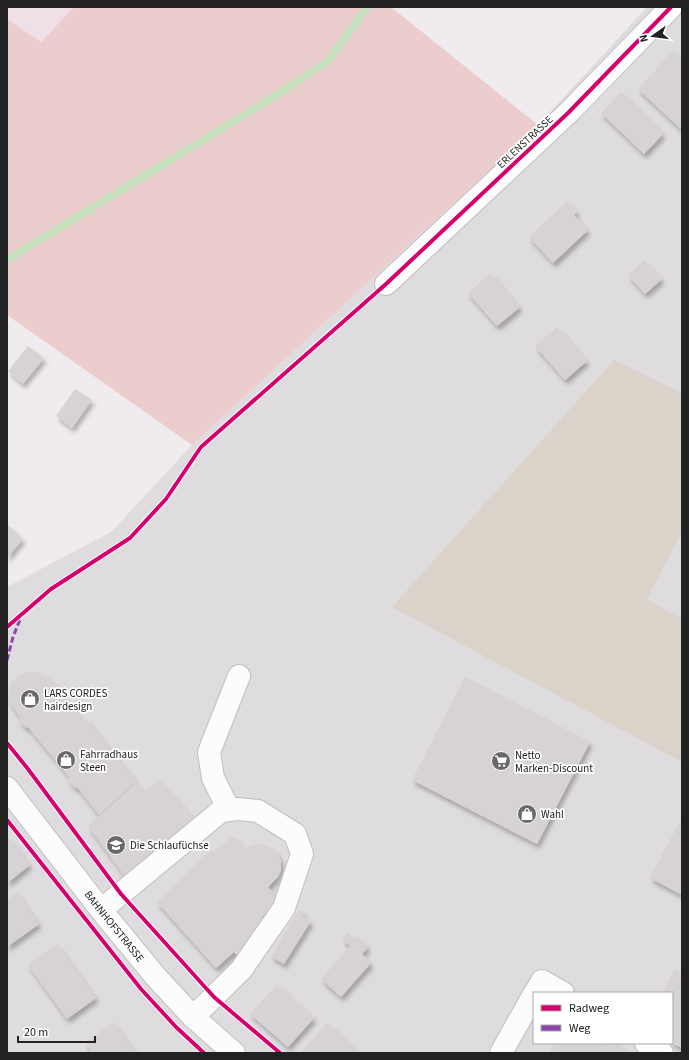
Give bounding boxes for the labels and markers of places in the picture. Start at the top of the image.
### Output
place label: LARS CORDES hairdesign [44,686,108,714]
shop icon: LARS CORDES hairdesign [19,688,41,710]
place label: Fahrradhaus Steen [80,747,138,775]
place label: Netto Marken-Discount [515,748,593,776]
shop icon: Fahrradhaus Steen [55,749,77,771]
supermarket icon: Netto Marken-Discount [490,750,512,772]
shop icon: Wahl [516,803,538,825]
place label: Wahl [541,807,564,822]
school or university icon: Die Schlaufüchse [105,834,127,856]
place label: Die Schlaufüchse [130,838,209,853]

